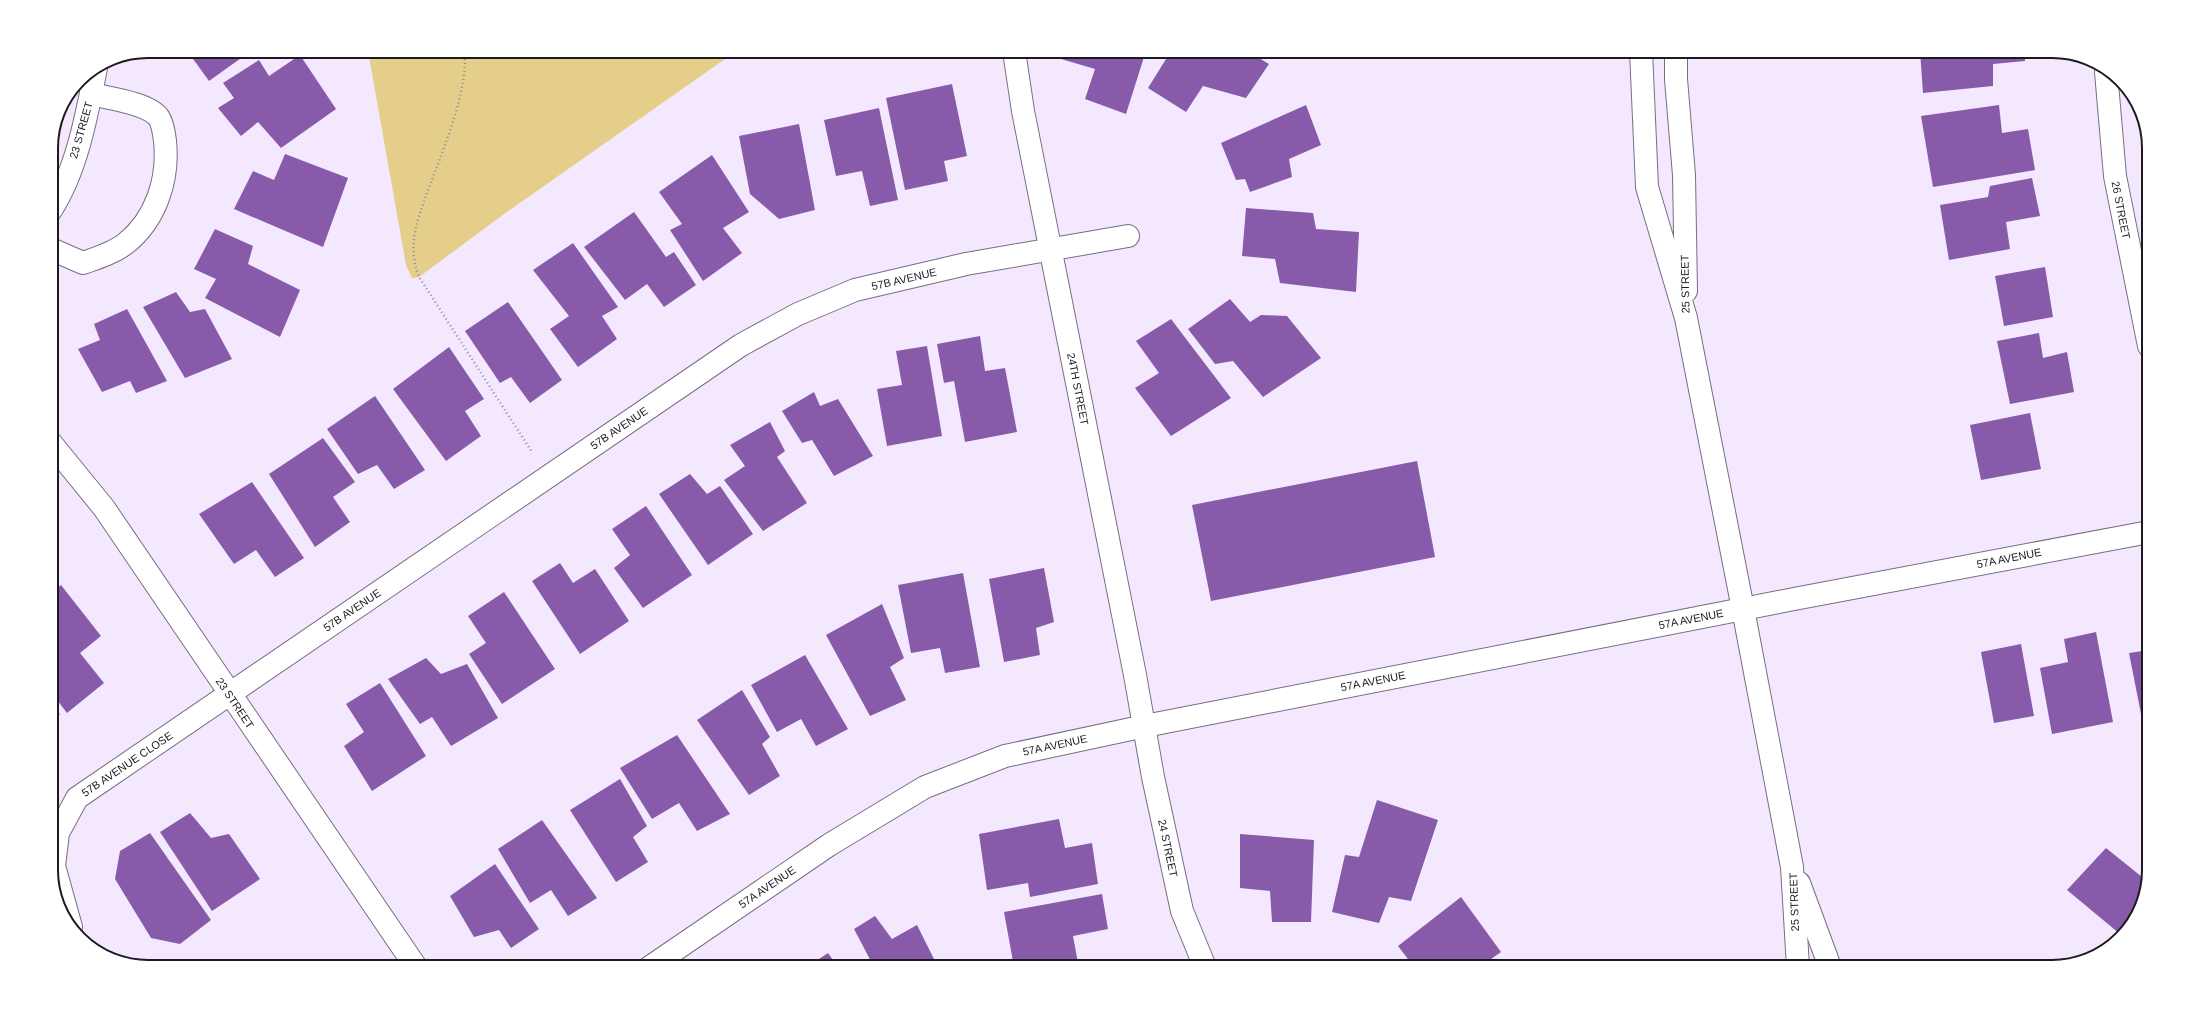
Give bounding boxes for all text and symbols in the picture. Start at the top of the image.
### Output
street label: 23 STREET [67,100,95,160]
street label: 26 STREET [2110,180,2133,240]
street label: 25 STREET [1678,254,1692,313]
street label: 57B AVENUE [870,266,938,292]
street label: 24TH STREET [1065,352,1091,426]
street label: 57B AVENUE [588,404,650,452]
street label: 57A AVENUE [1976,546,2042,570]
street label: 57B AVENUE [321,586,383,634]
street label: 57A AVENUE [1658,607,1724,631]
street label: 57A AVENUE [1340,669,1406,693]
street label: 23 STREET [214,675,257,731]
street label: 57B AVENUE CLOSE [79,729,175,799]
street label: 57A AVENUE [1022,732,1088,758]
street label: 24 STREET [1156,818,1180,878]
street label: 57A AVENUE [736,864,798,910]
street label: 25 STREET [1787,872,1801,932]

